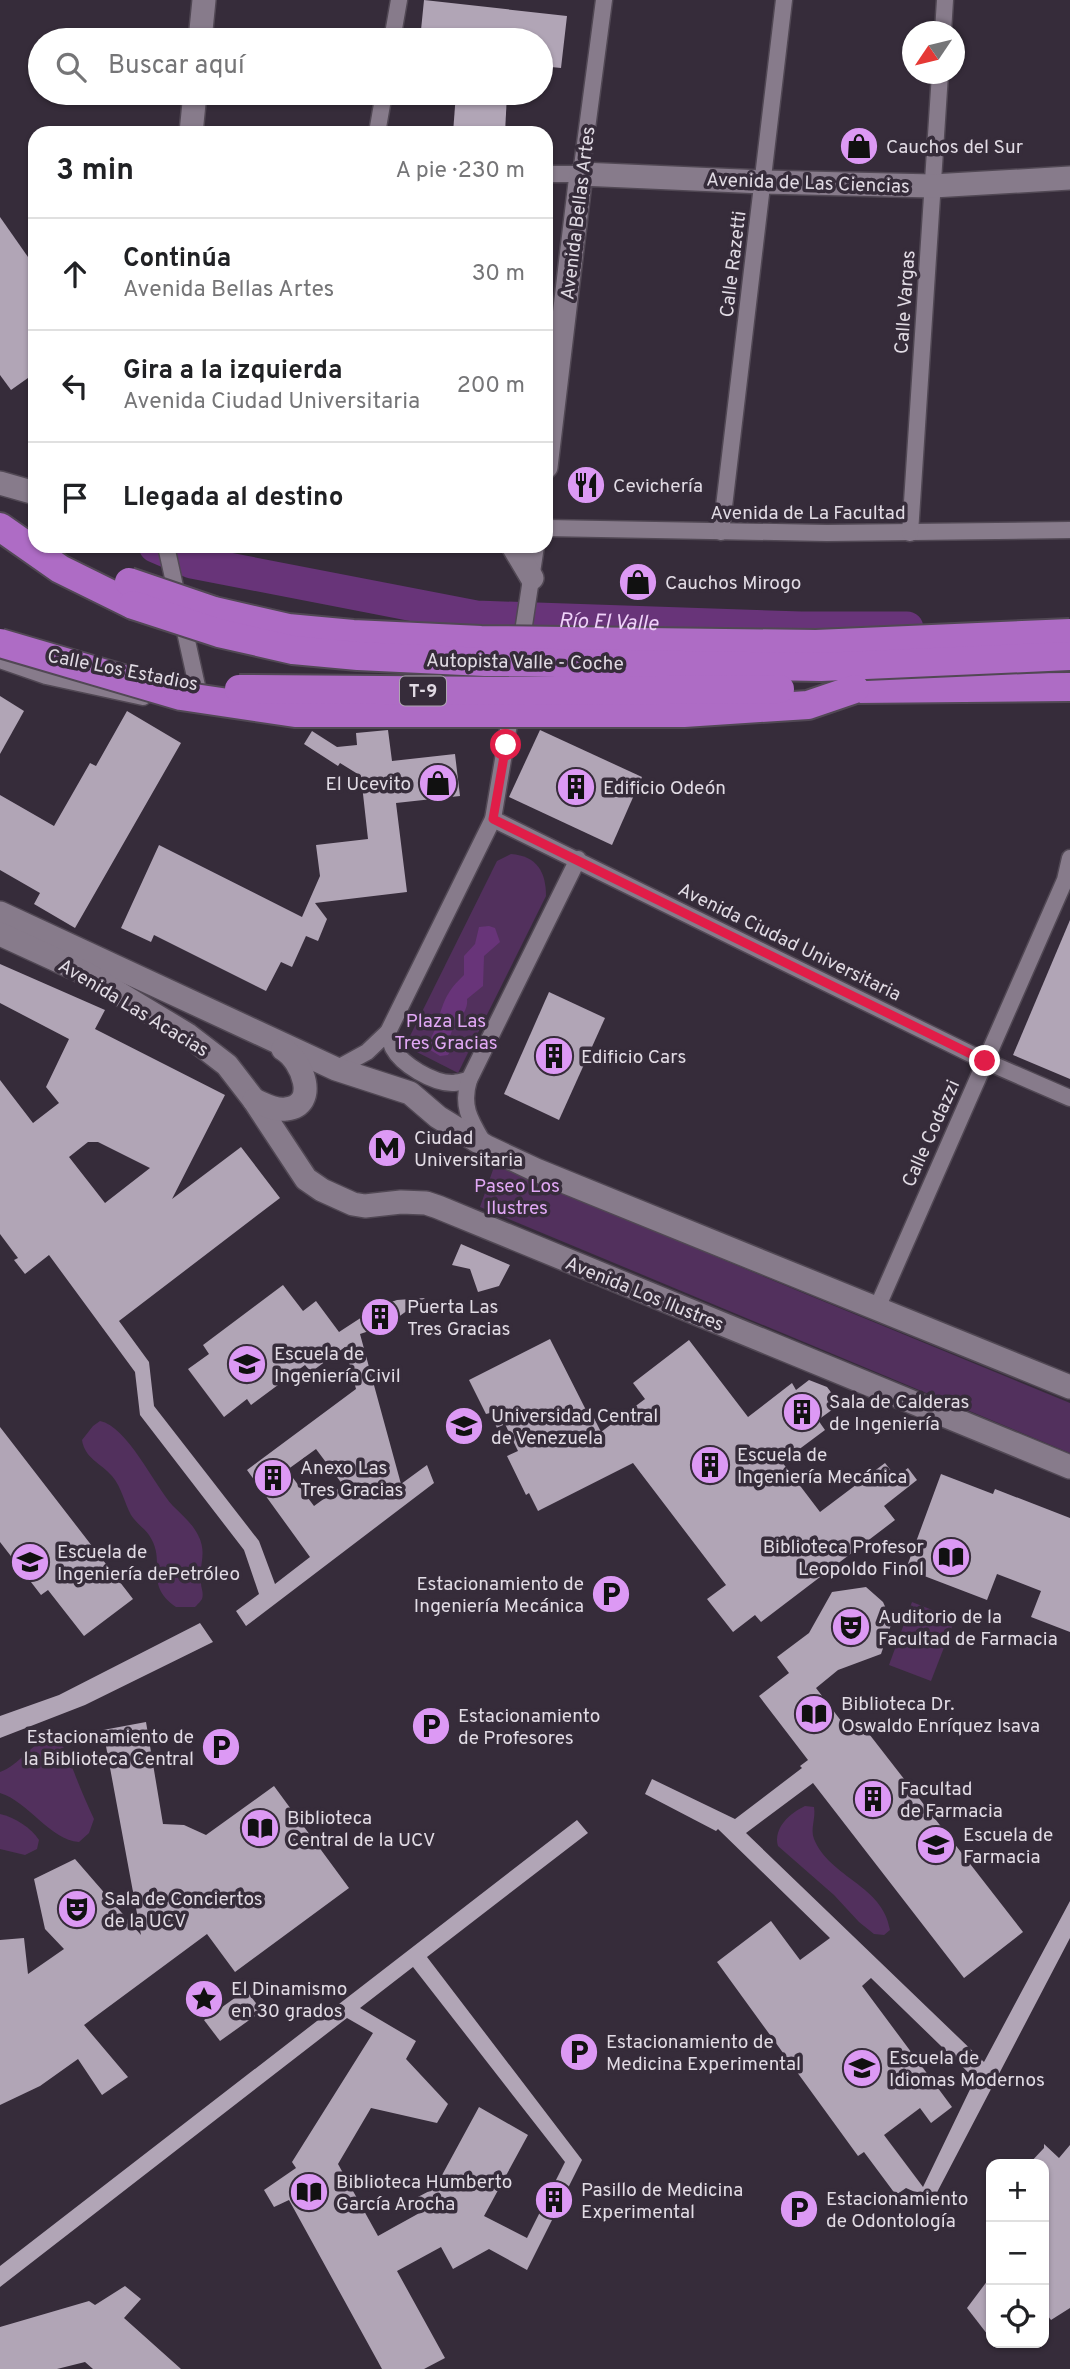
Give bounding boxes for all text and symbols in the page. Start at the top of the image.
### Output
north arrow [902,21,965,84]
search box [28,28,553,105]
icon: search [52,48,90,86]
text: Buscar aquí [108,50,245,83]
street label: Avenida Bellas Artes [556,125,602,301]
shop icon: Cauchos del Sur [838,125,880,167]
place label: Cauchos del Sur [886,136,1024,160]
text: 3 min [56,153,134,190]
text: A pie · 230 m [396,157,525,186]
street label: Avenida de Las Ciencias [706,168,910,200]
street label: Calle Razetti [716,210,752,319]
text: Continúa [123,243,231,276]
street label: Calle Vargas [890,249,922,355]
icon: ahead [56,255,94,293]
text: 30 m [472,260,525,289]
text: Avenida Bellas Artes [123,276,334,305]
text: Gira a la izquierda [123,355,342,388]
icon: left [56,367,94,405]
text: 200 m [457,372,525,401]
text: Avenida Ciudad Universitaria [123,388,420,417]
restaurant icon: Cevichería [565,464,607,506]
place label: Cevichería [613,475,703,499]
icon: arrive [56,479,94,517]
text: Llegada al destino [123,482,343,515]
street label: Avenida de La Facultad [710,502,906,526]
shop icon: Cauchos Mirogo [617,561,659,603]
place label: Cauchos Mirogo [665,572,801,596]
water label: Río El Valle [558,608,660,638]
street label: Calle Los Estadios [45,645,200,697]
street label: Autopista Valle - Coche [426,649,624,677]
road number: T-9 [400,676,446,706]
route start [490,729,521,760]
shop icon: El Ucevito [417,762,459,804]
building icon: Edificio Odeón [555,766,597,808]
place label: El Ucevito [325,773,411,797]
place label: Edificio Odeón [603,777,726,801]
street label: Avenida Ciudad Universitaria [674,878,905,1007]
street label: Avenida Las Acacias [53,954,213,1063]
park label: Plaza Las Tres Gracias [394,1010,498,1056]
building icon: Edificio Cars [533,1035,575,1077]
route end [969,1045,1000,1076]
place label: Edificio Cars [581,1046,686,1070]
street label: Calle Codazzi [897,1076,966,1191]
metro station icon: Ciudad Universitaria [366,1127,408,1169]
place label: Ciudad Universitaria [414,1127,523,1173]
park label: Paseo Los Ilustres [474,1175,560,1221]
street label: Avenida Los Ilustres [561,1252,727,1338]
building icon: Puerta Las Tres Gracias [359,1296,401,1338]
place label: Puerta Las Tres Gracias [407,1296,510,1342]
school or university icon: Escuela de Ingeniería Civil [226,1343,268,1385]
place label: Escuela de Ingeniería Civil [274,1343,401,1389]
building icon: Sala de Calderas de Ingeniería [781,1391,823,1433]
place label: Sala de Calderas de Ingeniería [829,1391,969,1437]
school or university icon: Universidad Central de Venezuela [443,1405,485,1447]
place label: Universidad Central de Venezuela [491,1405,658,1451]
building icon: Escuela de Ingeniería Mecánica [689,1444,731,1486]
place label: Escuela de Ingeniería Mecánica [737,1444,907,1490]
building icon: Anexo Las Tres Gracias [252,1457,294,1499]
place label: Anexo Las Tres Gracias [300,1457,403,1503]
place label: Biblioteca Profesor Leopoldo Finol [763,1536,925,1582]
library icon: Biblioteca Profesor Leopoldo Finol [930,1536,972,1578]
school or university icon: Escuela de Ingeniería dePetróleo [9,1541,51,1583]
place label: Escuela de Ingeniería dePetróleo [57,1541,240,1587]
place label: Estacionamiento de Ingeniería Mecánica [414,1573,584,1619]
parking icon: Estacionamiento de Ingeniería Mecánica [590,1573,632,1615]
theatre icon: Auditorio de la Facultad de Farmacia [830,1606,872,1648]
place label: Auditorio de la Facultad de Farmacia [878,1606,1058,1652]
library icon: Biblioteca Dr. Oswaldo Enríquez Isava [793,1693,835,1735]
place label: Biblioteca Dr. Oswaldo Enríquez Isava [841,1693,1040,1739]
parking icon: Estacionamiento de Profesores [410,1705,452,1747]
place label: Estacionamiento de Profesores [458,1705,600,1751]
place label: Estacionamiento de la Biblioteca Central [23,1726,194,1772]
parking icon: Estacionamiento de la Biblioteca Central [200,1726,242,1768]
building icon: Facultad de Farmacia [852,1778,894,1820]
place label: Facultad de Farmacia [900,1778,1003,1824]
library icon: Biblioteca Central de la UCV [239,1807,281,1849]
place label: Biblioteca Central de la UCV [287,1807,435,1853]
school or university icon: Escuela de Farmacia [915,1824,957,1866]
place label: Escuela de Farmacia [963,1824,1053,1870]
theatre icon: Sala de Conciertos de la UCV [56,1888,98,1930]
place label: Sala de Conciertos de la UCV [104,1888,263,1934]
place icon: El Dinamismo en 30 grados [183,1978,225,2020]
place label: El Dinamismo en 30 grados [231,1978,347,2024]
parking icon: Estacionamiento de Medicina Experimental [558,2031,600,2073]
place label: Estacionamiento de Medicina Experimental [606,2031,801,2077]
school or university icon: Escuela de Idiomas Modernos [841,2047,883,2089]
place label: Escuela de Idiomas Modernos [889,2047,1045,2093]
map controls [986,2159,1049,2348]
button: + [986,2159,1049,2222]
library icon: Biblioteca Humberto García Arocha [288,2171,330,2213]
place label: Biblioteca Humberto García Arocha [336,2171,512,2217]
building icon: Pasillo de Medicina Experimental [533,2179,575,2221]
place label: Pasillo de Medicina Experimental [581,2179,743,2225]
parking icon: Estacionamiento de Odontología [778,2188,820,2230]
place label: Estacionamiento de Odontología [826,2188,968,2234]
button: − [986,2222,1049,2285]
button: locate [986,2285,1049,2348]

